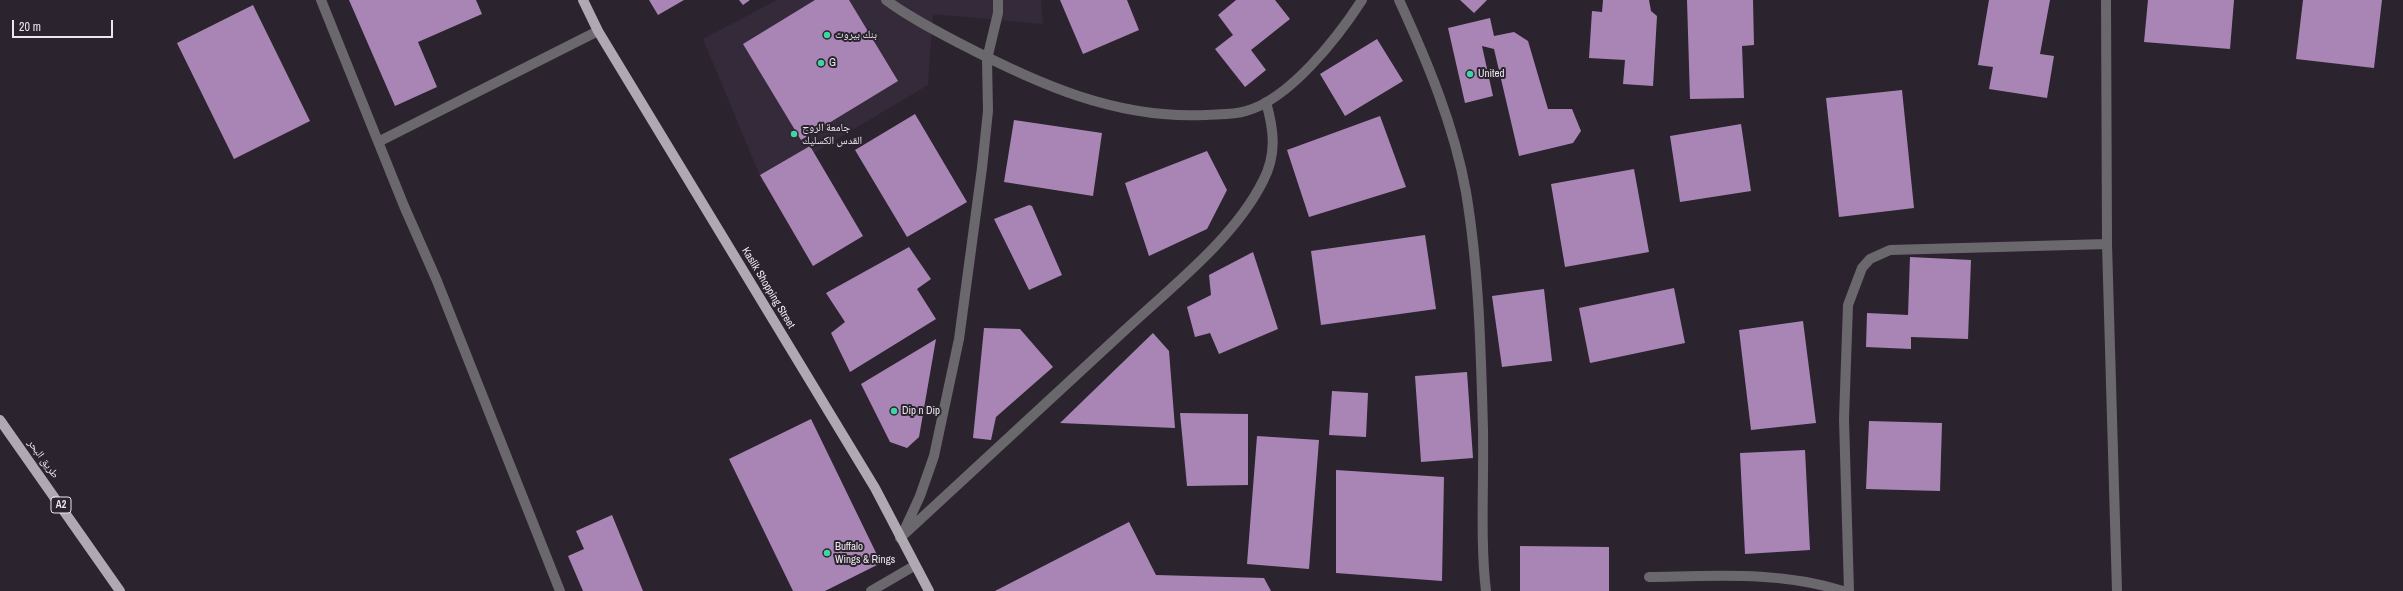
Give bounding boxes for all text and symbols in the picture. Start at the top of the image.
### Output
scale bar [14,12,115,38]
text: 20 m [19,19,41,35]
place label: بنك بيروت [835,28,877,42]
marker: بنك بيروت [822,30,832,40]
place label: G [829,56,836,70]
marker: G [816,58,826,68]
place label: United [1478,67,1505,81]
marker: United [1465,69,1475,79]
place label: جامعة الروح القدس الكسليك [802,121,862,147]
marker: جامعة الروح القدس الكسليك [789,129,799,139]
street label: Kaslik Shopping Street [739,245,797,331]
place label: Dip n Dip [902,404,940,418]
marker: Dip n Dip [889,406,899,416]
street label: طريق البحر [24,437,62,481]
road number: A2 [51,497,71,513]
place label: Buffalo Wings & Rings [835,540,895,566]
marker: Buffalo Wings & Rings [822,548,832,558]

